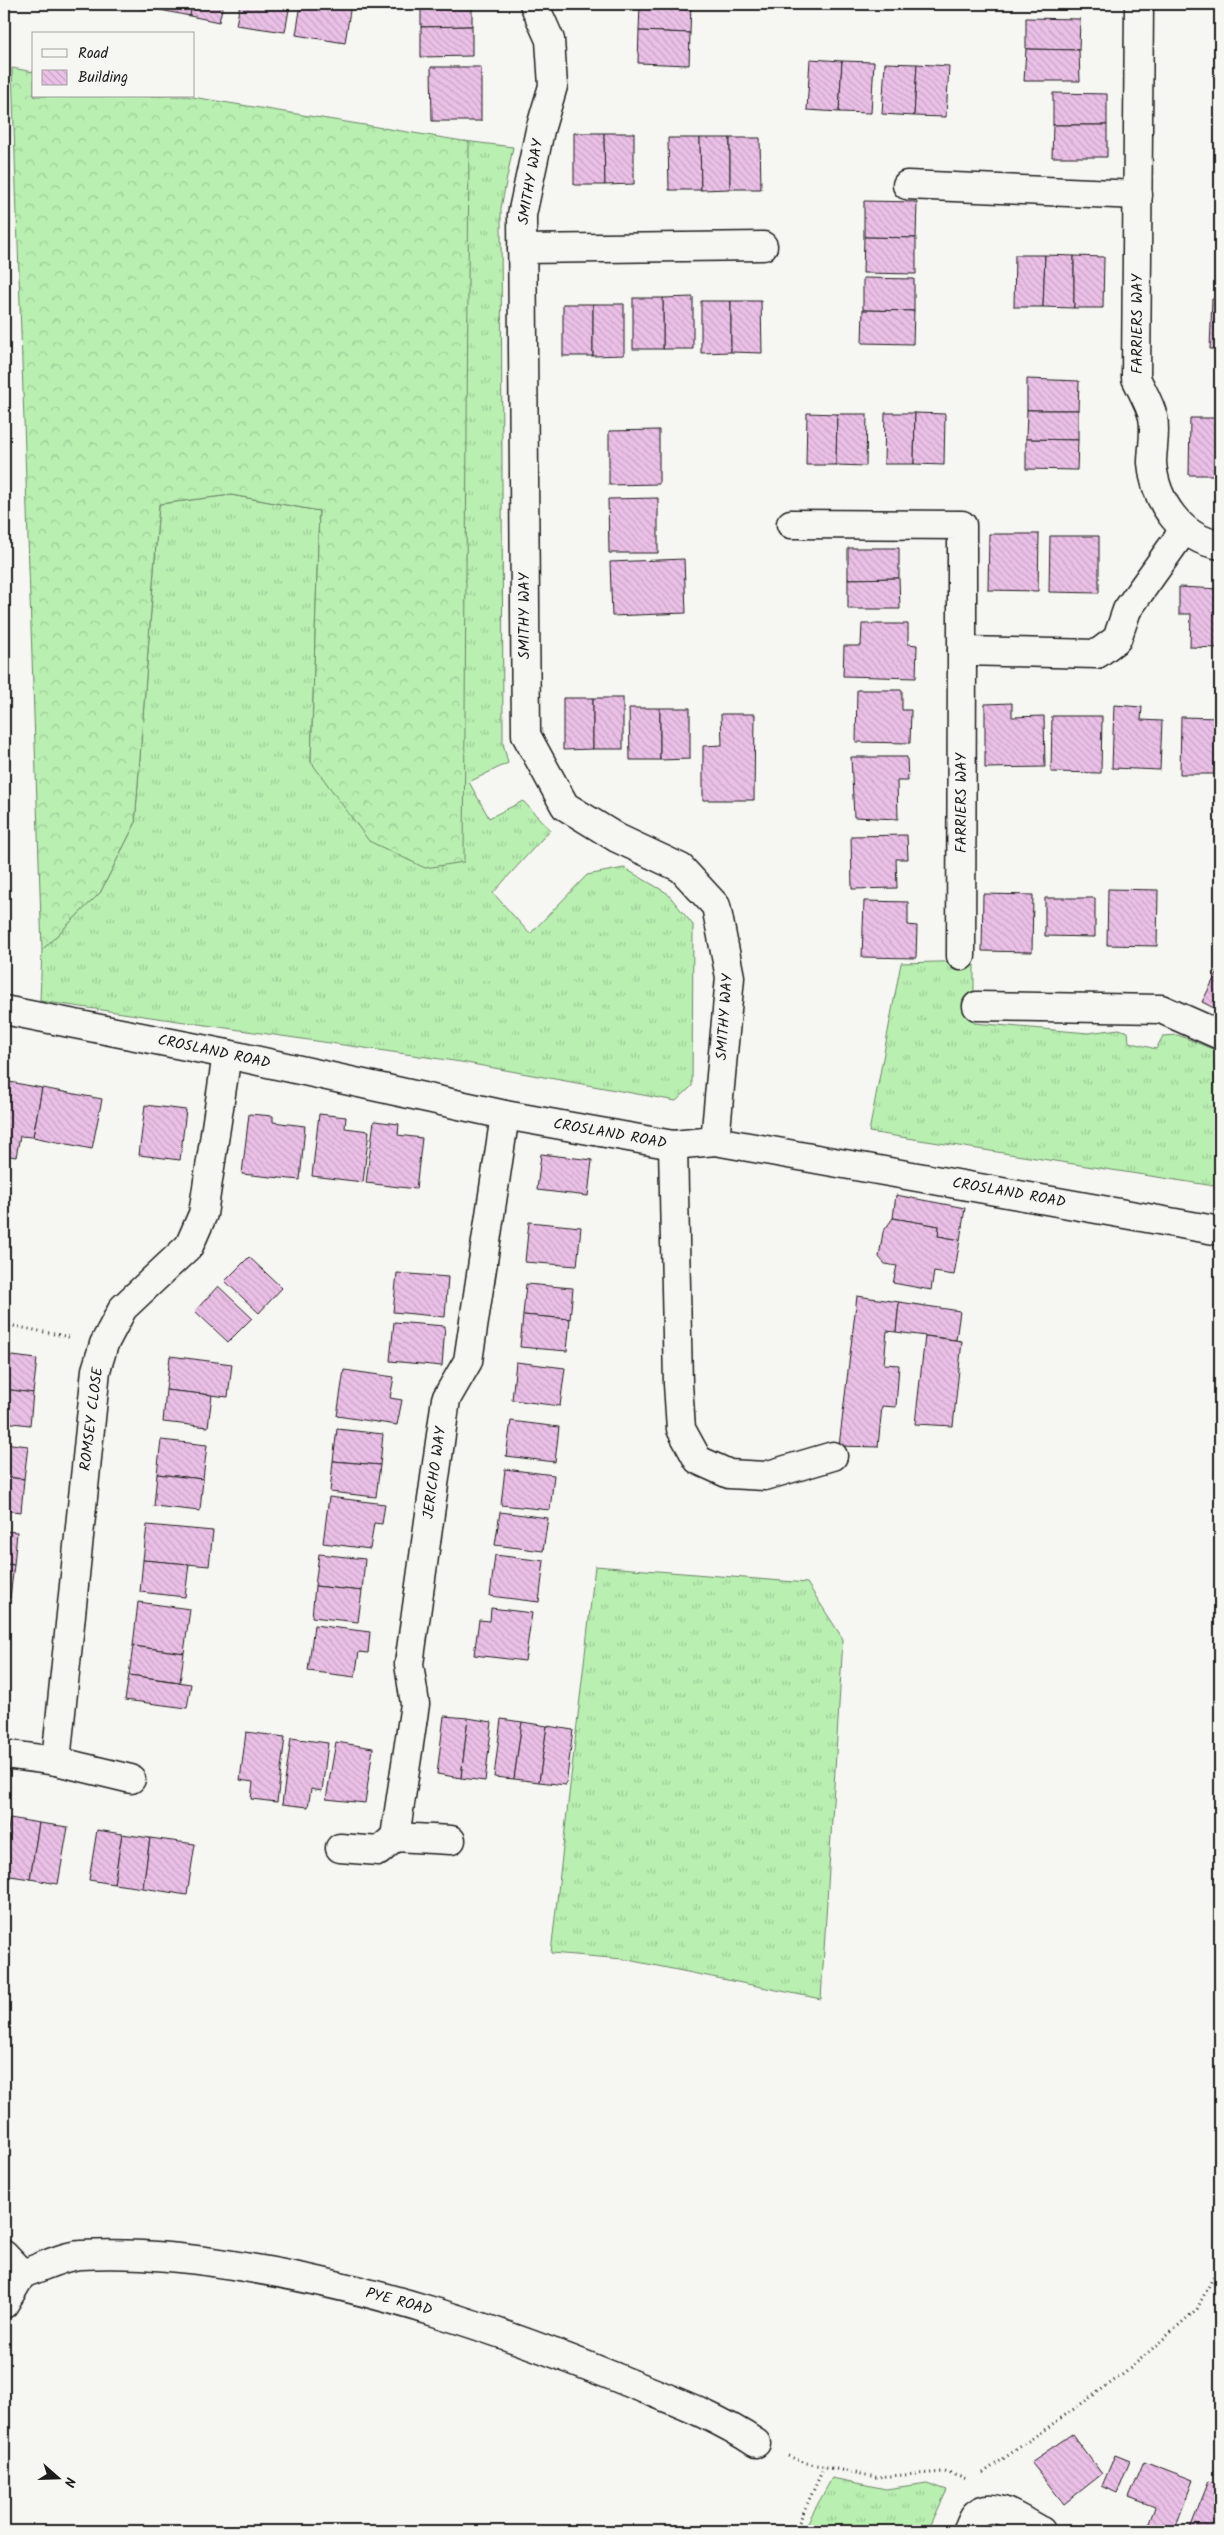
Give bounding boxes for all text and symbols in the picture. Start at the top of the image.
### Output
legend [32,32,195,98]
text: Road [78,42,109,66]
text: Building [78,66,128,90]
street label: SMITHY WAY [512,136,551,227]
street label: FARRIERS WAY [1126,273,1150,374]
street label: SMITHY WAY [513,571,537,659]
street label: FARRIERS WAY [950,752,974,853]
street label: SMITHY WAY [710,972,740,1061]
street label: CROSLAND ROAD [155,1028,273,1076]
street label: CROSLAND ROAD [551,1112,669,1156]
street label: CROSLAND ROAD [950,1171,1068,1215]
street label: ROMSEY CLOSE [74,1365,110,1472]
street label: JERICHO WAY [417,1424,454,1521]
street label: PYE ROAD [363,2282,435,2323]
north arrow [32,2452,82,2502]
text: N [57,2474,81,2490]

